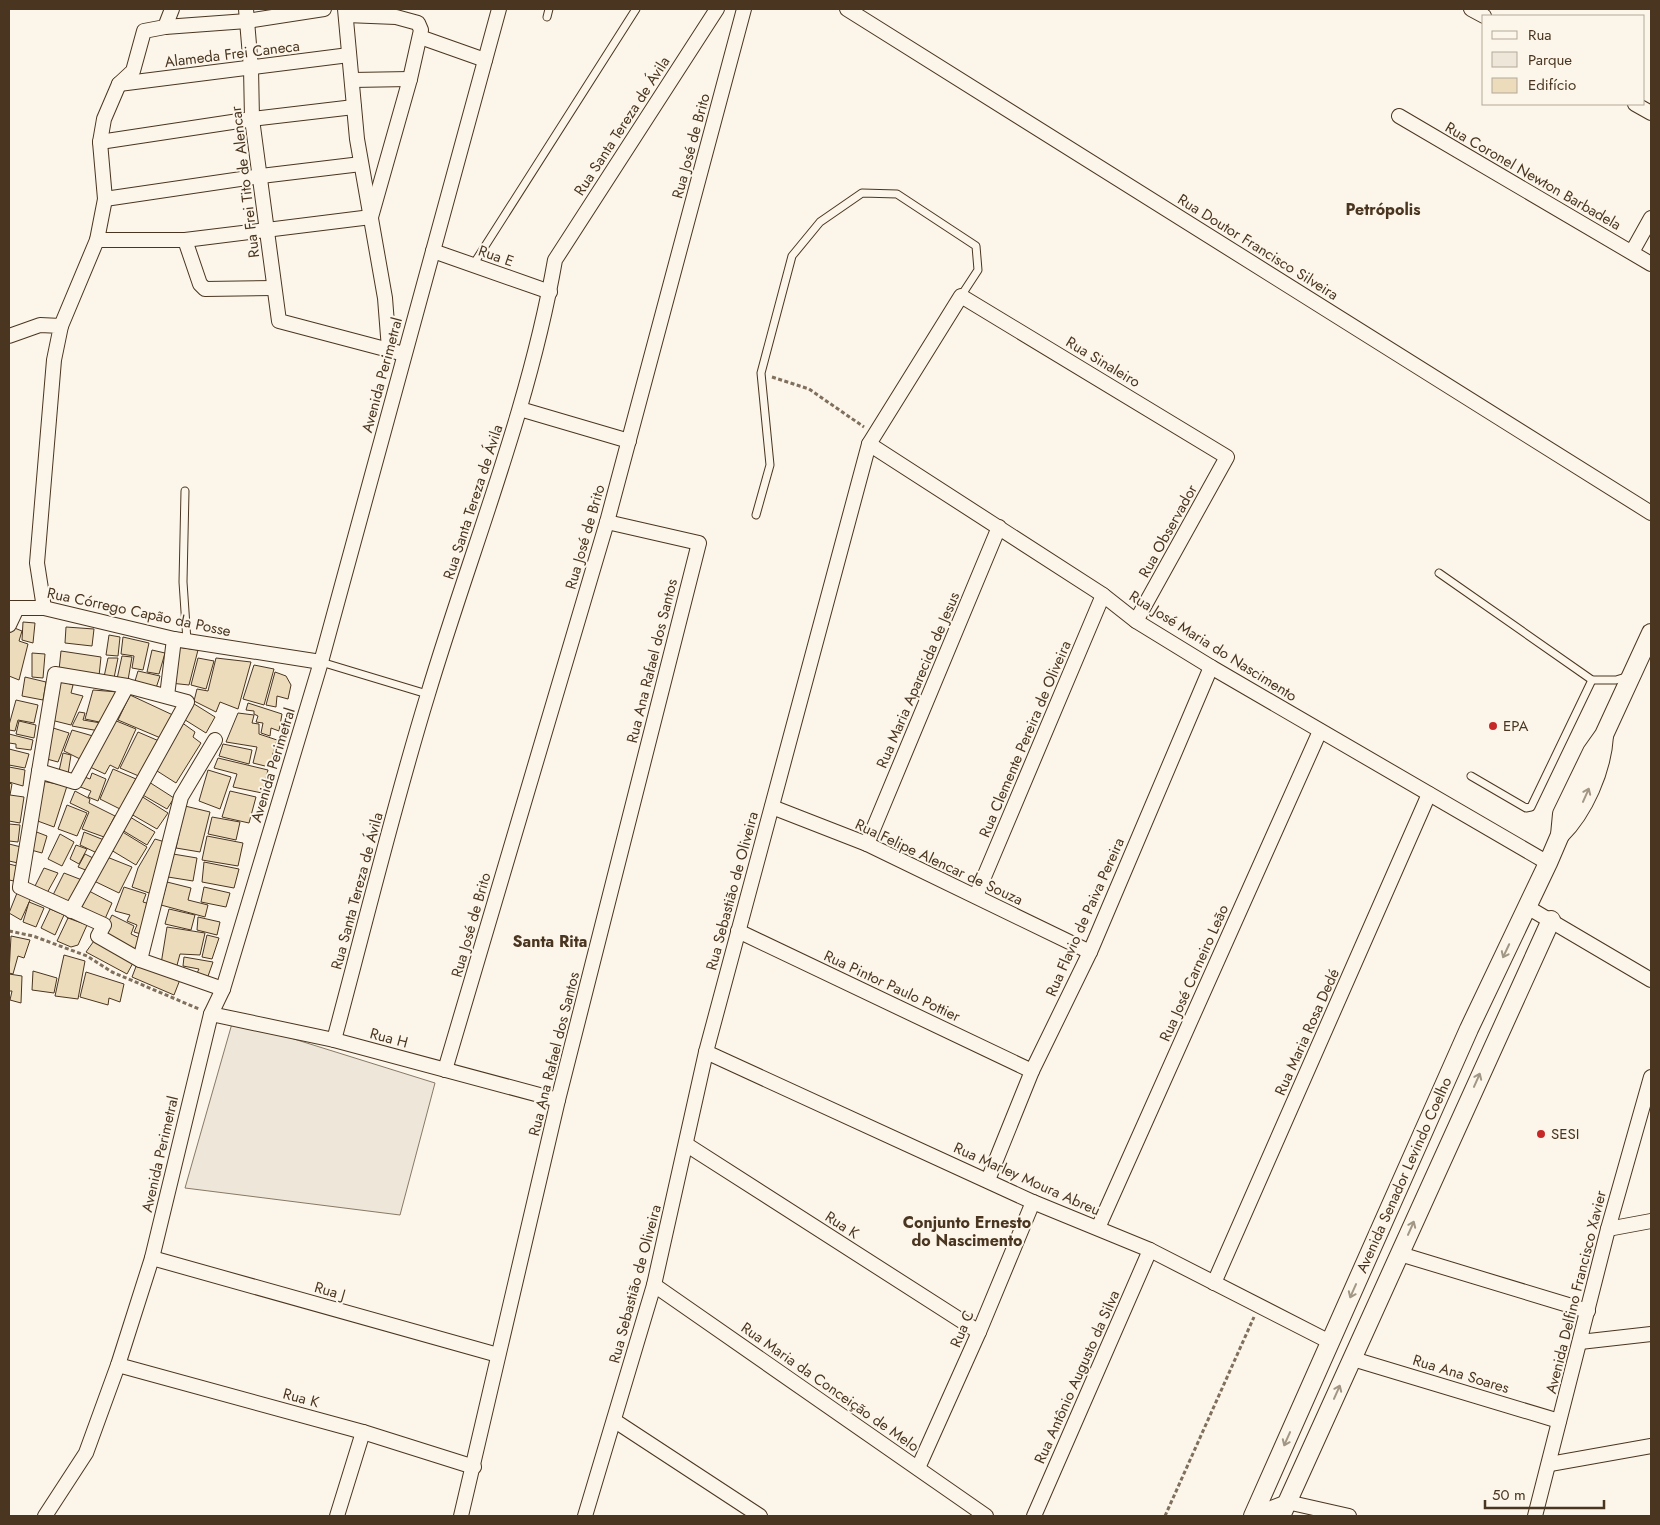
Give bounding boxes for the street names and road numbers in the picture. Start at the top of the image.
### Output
street label: Alameda Frei Caneca [163,35,301,73]
street label: Rua Santa Tereza de Ávila [569,52,675,200]
street label: Rua José de Brito [666,91,716,201]
street label: Rua Frei Tito de Alencar [225,104,265,259]
street label: Rua Coronel Newton Barbadela [1441,116,1625,236]
street label: Rua Doutor Francisco Silveira [1173,188,1343,306]
street label: Rua E [475,240,517,272]
street label: Avenida Perimetral [356,315,408,435]
street label: Rua Sinaleiro [1062,331,1144,393]
street label: Rua Santa Tereza de Ávila [438,422,508,582]
street label: Rua Observador [1133,480,1203,582]
street label: Rua José de Brito [560,482,610,592]
street label: Rua Ana Rafael dos Santos [621,576,683,746]
street label: Rua Córrego Capão da Posse [45,582,233,642]
street label: Rua José Maria do Nascimento [1125,585,1301,707]
street label: Rua Maria Aparecida de Jesus [871,588,965,772]
street label: Rua Clemente Pereira de Oliveira [973,637,1077,841]
street label: Avenida Perimetral [245,705,301,825]
street label: Rua Sebastião de Oliveira [700,809,764,973]
street label: Rua Santa Tereza de Ávila [325,810,389,972]
street label: Rua Felipe Alencar de Souza [851,813,1027,911]
street label: Rua Flavio de Paiva Pereira [1040,834,1130,1000]
street label: Rua José de Brito [446,870,496,980]
street label: Rua José Carneiro Leão [1154,901,1234,1045]
street label: Rua Pintor Paulo Pottier [820,945,965,1028]
street label: Rua Maria Rosa Dedé [1269,965,1345,1099]
street label: Rua Ana Rafael dos Santos [523,969,585,1139]
street label: Rua H [367,1022,411,1054]
street label: Avenida Senador Levindo Coelho [1351,1074,1457,1276]
street label: Avenida Perimetral [136,1094,184,1214]
street label: Rua Marley Moura Abreu [950,1137,1104,1221]
street label: Avenida Delfino Francisco Xavier [1540,1187,1612,1396]
street label: Rua Sebastião de Oliveira [603,1202,667,1366]
street label: Rua K [821,1206,864,1244]
street label: Rua J [312,1276,348,1306]
street label: Rua Antônio Augusto da Silva [1029,1287,1125,1467]
street label: Rua C [944,1307,980,1351]
street label: Rua Maria da Conceição de Melo [736,1317,924,1457]
street label: Rua Ana Soares [1410,1349,1512,1399]
street label: Rua K [281,1383,322,1413]

